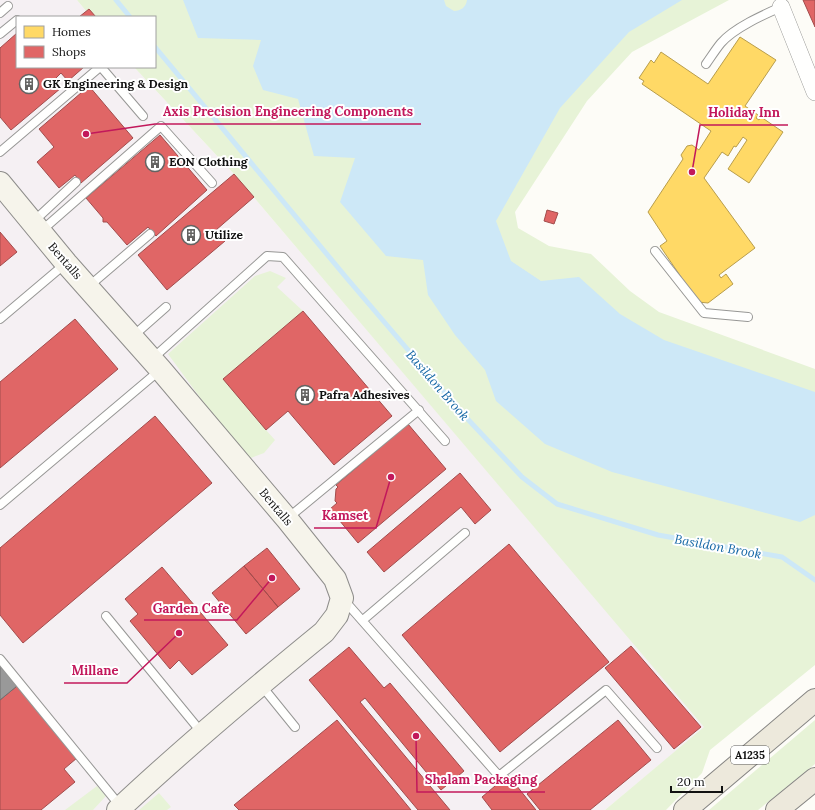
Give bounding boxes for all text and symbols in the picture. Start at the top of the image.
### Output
legend [16,16,156,68]
text: Homes [52,24,91,39]
text: Shops [52,44,86,59]
building icon: GK Engineering & Design [18,73,40,95]
place label: GK Engineering & Design [43,76,189,91]
callout: Axis Precision Engineering Components [155,99,421,124]
callout: Holiday Inn [700,100,788,125]
text: Axis Precision Engineering Components [163,103,413,120]
text: Holiday Inn [708,104,781,121]
building icon: EON Clothing [144,151,166,173]
place label: EON Clothing [169,154,249,169]
building icon: Utilize [180,224,202,246]
place label: Utilize [205,227,244,242]
street label: Bentalls [45,239,86,283]
water label: Basildon Brook [402,346,473,424]
building icon: Pafra Adhesives [294,384,316,406]
place label: Pafra Adhesives [319,387,410,402]
street label: Bentalls [256,485,297,529]
callout: Kamset [314,503,376,528]
text: Kamset [322,507,369,524]
water label: Basildon Brook [673,530,763,563]
callout: Garden Cafe [144,595,237,620]
text: Garden Cafe [153,600,229,617]
callout: Millane [64,658,127,683]
text: Millane [72,662,118,679]
road number: A1235 [731,746,769,764]
callout: Shalam Packaging [417,767,545,792]
scale bar [671,768,722,794]
text: Shalam Packaging [425,771,538,788]
text: 20 m [677,774,705,789]

